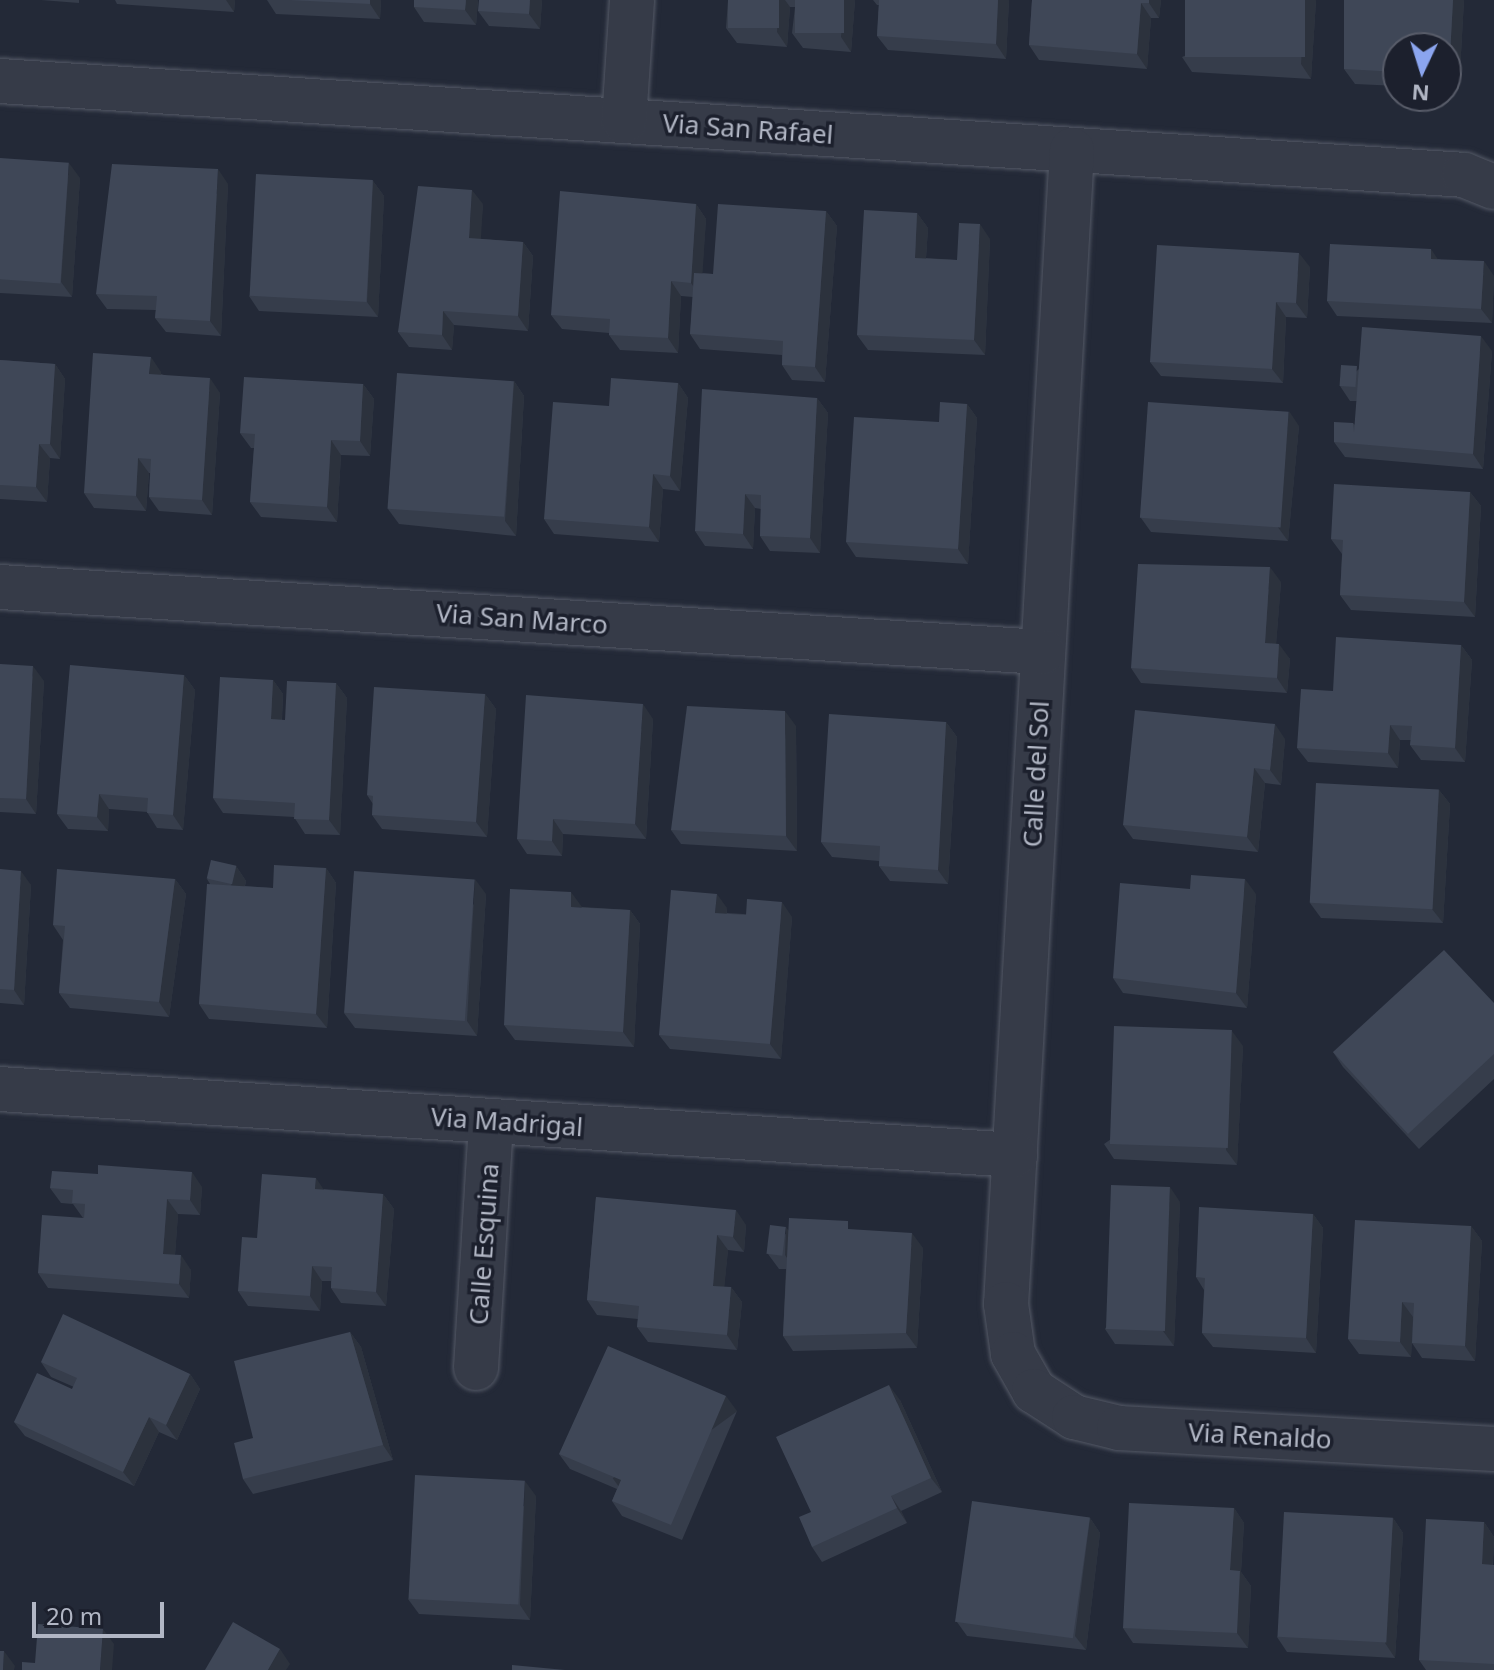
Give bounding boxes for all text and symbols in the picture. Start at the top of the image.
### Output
north arrow [1382,32,1462,112]
text: N [1411,78,1430,110]
street label: Via San Rafael [662,107,834,151]
street label: Via San Marco [435,597,609,641]
street label: Calle del Sol [1017,700,1055,848]
street label: Via Madrigal [430,1101,584,1143]
street label: Calle Esquina [463,1162,505,1326]
street label: Via Renaldo [1187,1417,1333,1455]
scale bar [36,1586,168,1636]
text: 20 m [46,1599,102,1632]

